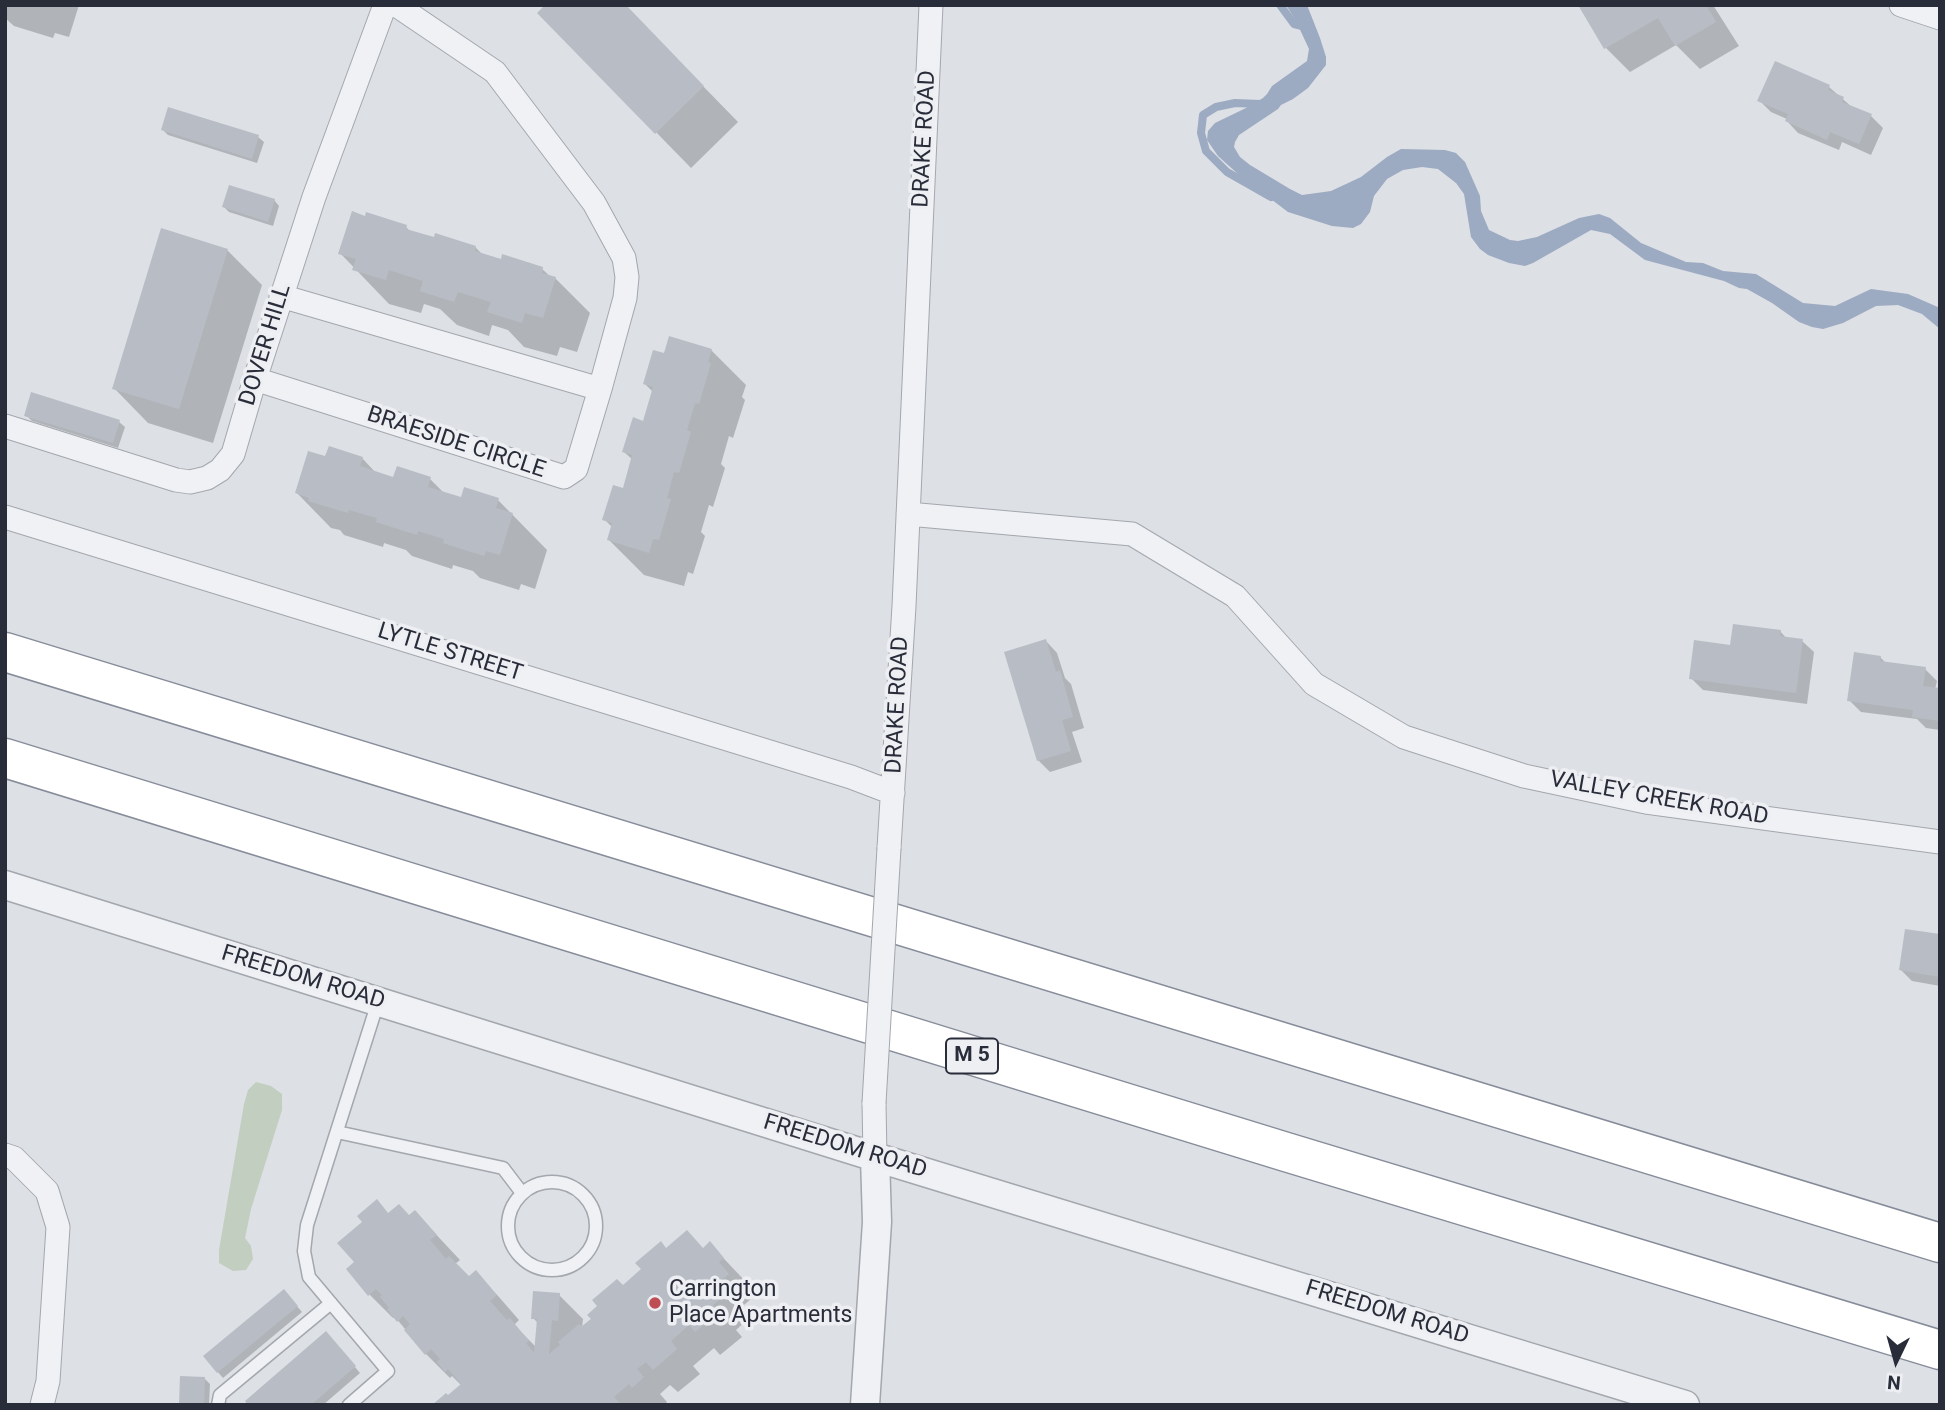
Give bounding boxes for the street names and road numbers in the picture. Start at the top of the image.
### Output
street label: DRAKE ROAD [908,70,942,208]
street label: DOVER HILL [234,281,298,409]
street label: BRAESIDE CIRCLE [363,401,549,485]
street label: LYTLE STREET [374,618,526,688]
street label: DRAKE ROAD [881,636,915,774]
street label: VALLEY CREEK ROAD [1548,766,1770,832]
street label: FREEDOM ROAD [218,940,388,1016]
road number: M 5 [946,1038,998,1074]
street label: FREEDOM ROAD [760,1109,930,1185]
street label: FREEDOM ROAD [1302,1275,1472,1351]

